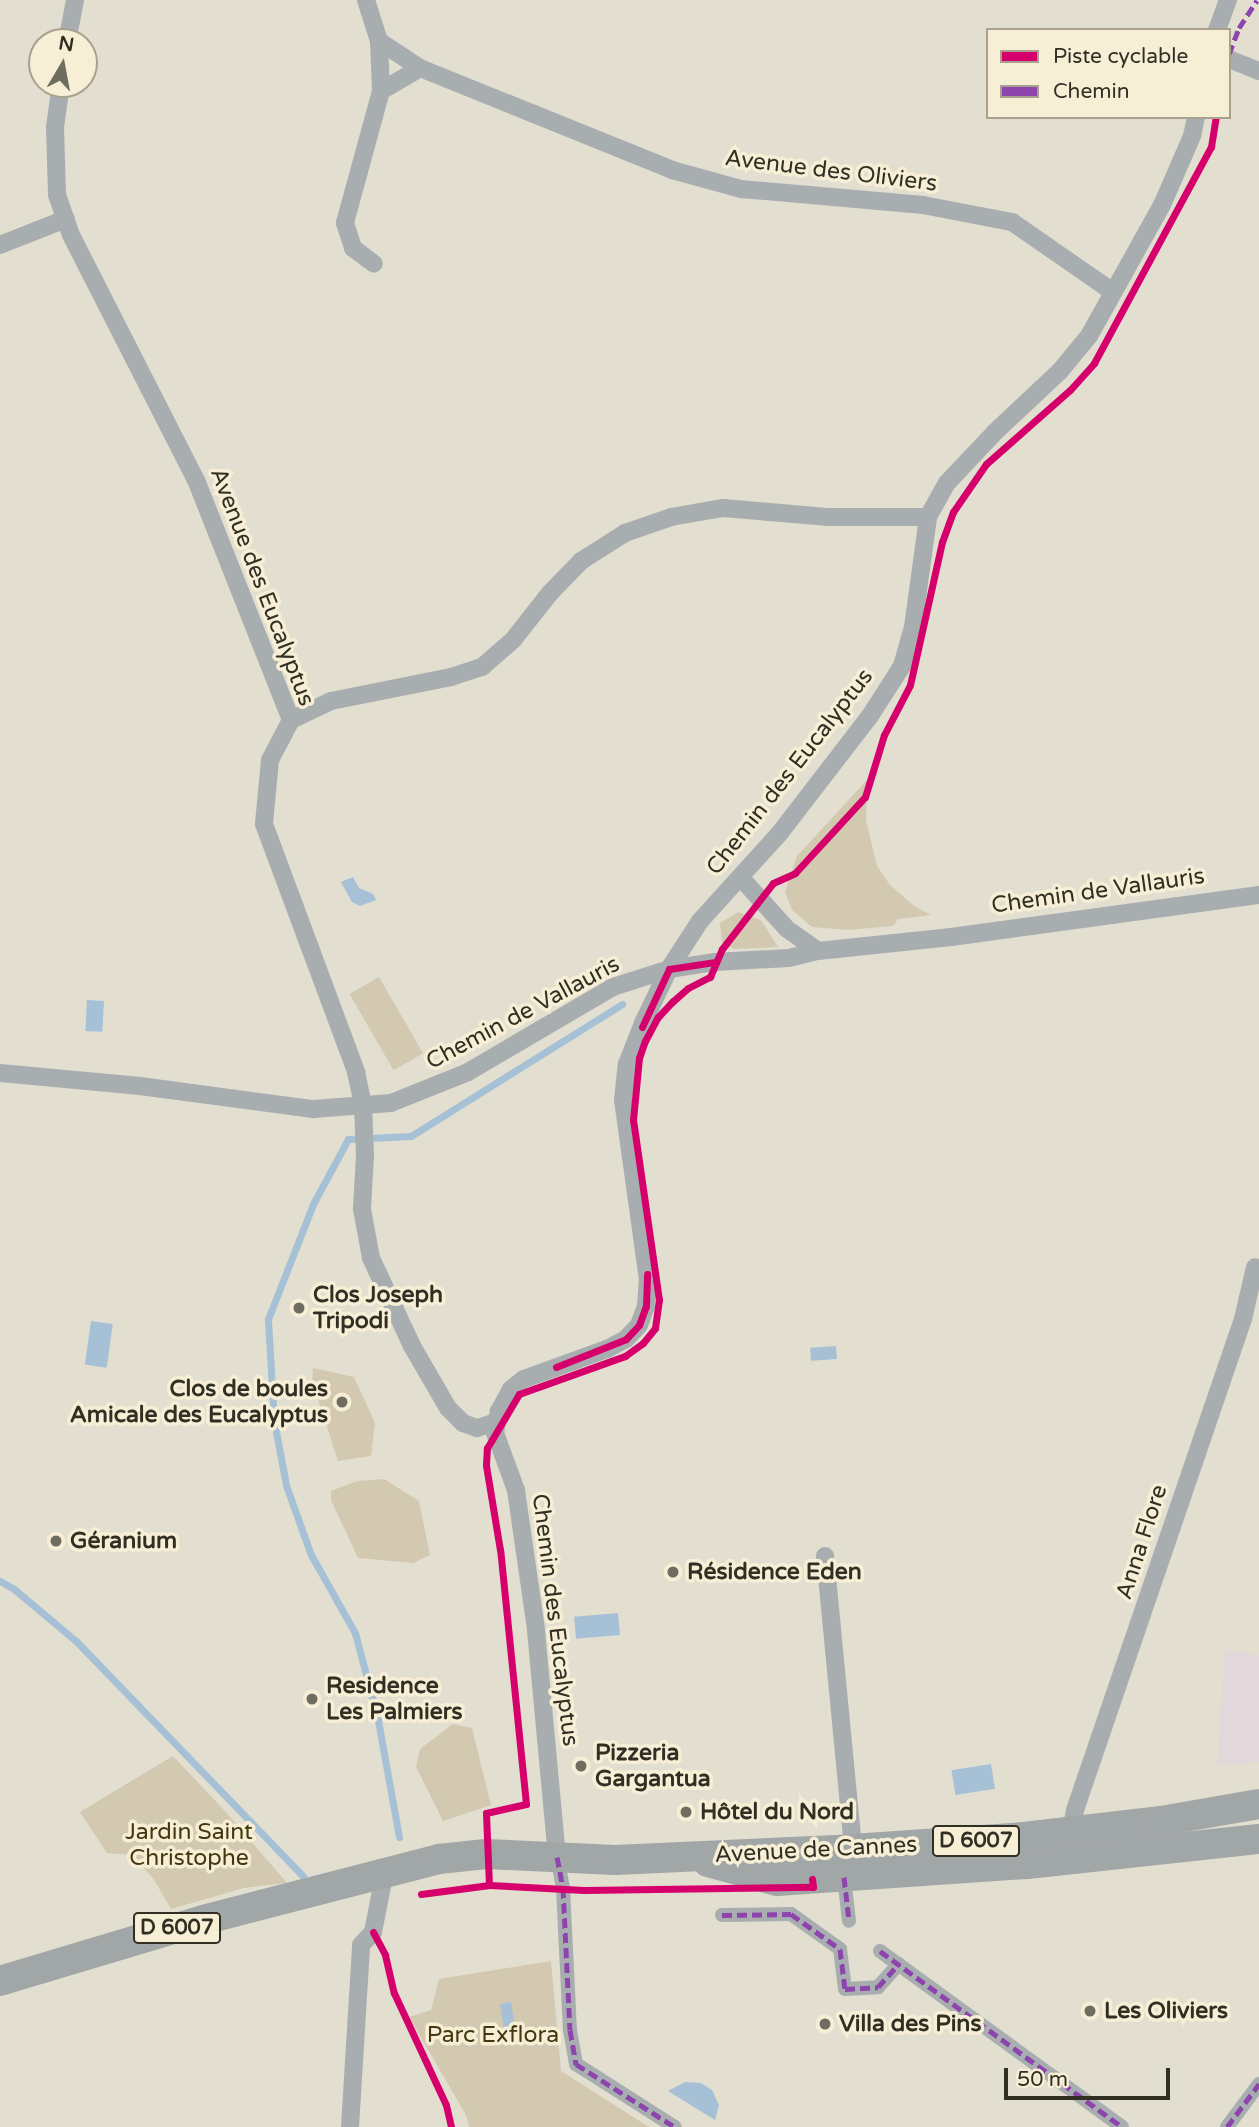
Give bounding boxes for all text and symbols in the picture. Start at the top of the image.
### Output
north arrow [28,28,98,98]
legend [986,28,1231,119]
text: N [57,32,76,56]
text: Piste cyclable [1053,44,1188,69]
text: Chemin [1053,79,1130,104]
street label: Avenue des Oliviers [723,144,939,198]
street label: Avenue des Eucalyptus [204,464,320,710]
street label: Chemin des Eucalyptus [701,663,879,881]
street label: Chemin de Vallauris [990,862,1206,920]
street label: Chemin de Vallauris [422,950,624,1076]
place label: Clos Joseph Tripodi [313,1281,443,1335]
marker: Clos Joseph Tripodi [291,1300,307,1316]
place label: Clos de boules Amicale des Eucalyptus [70,1375,328,1429]
marker: Clos de boules Amicale des Eucalyptus [334,1394,350,1410]
street label: Anna Flore [1110,1481,1174,1603]
street label: Chemin des Eucalyptus [526,1492,584,1748]
place label: Géranium [70,1527,177,1555]
marker: Géranium [48,1533,64,1549]
place label: Résidence Eden [687,1558,862,1586]
marker: Résidence Eden [665,1564,681,1580]
place label: Residence Les Palmiers [326,1672,463,1726]
marker: Residence Les Palmiers [304,1691,320,1707]
place label: Pizzeria Gargantua [595,1739,711,1793]
marker: Pizzeria Gargantua [573,1758,589,1774]
place label: Hôtel du Nord [700,1798,854,1826]
marker: Hôtel du Nord [678,1804,694,1820]
park label: Jardin Saint Christophe [125,1818,253,1872]
road number: D 6007 [930,1824,1021,1858]
street label: Avenue de Cannes [714,1831,918,1869]
road number: D 6007 [132,1910,222,1946]
place label: Les Oliviers [1104,1997,1228,2025]
marker: Les Oliviers [1082,2003,1098,2019]
place label: Villa des Pins [839,2010,981,2038]
marker: Villa des Pins [817,2016,833,2032]
park label: Parc Exflora [427,2021,559,2049]
scale bar [1007,2054,1173,2098]
text: 50 m [1017,2067,1068,2092]

